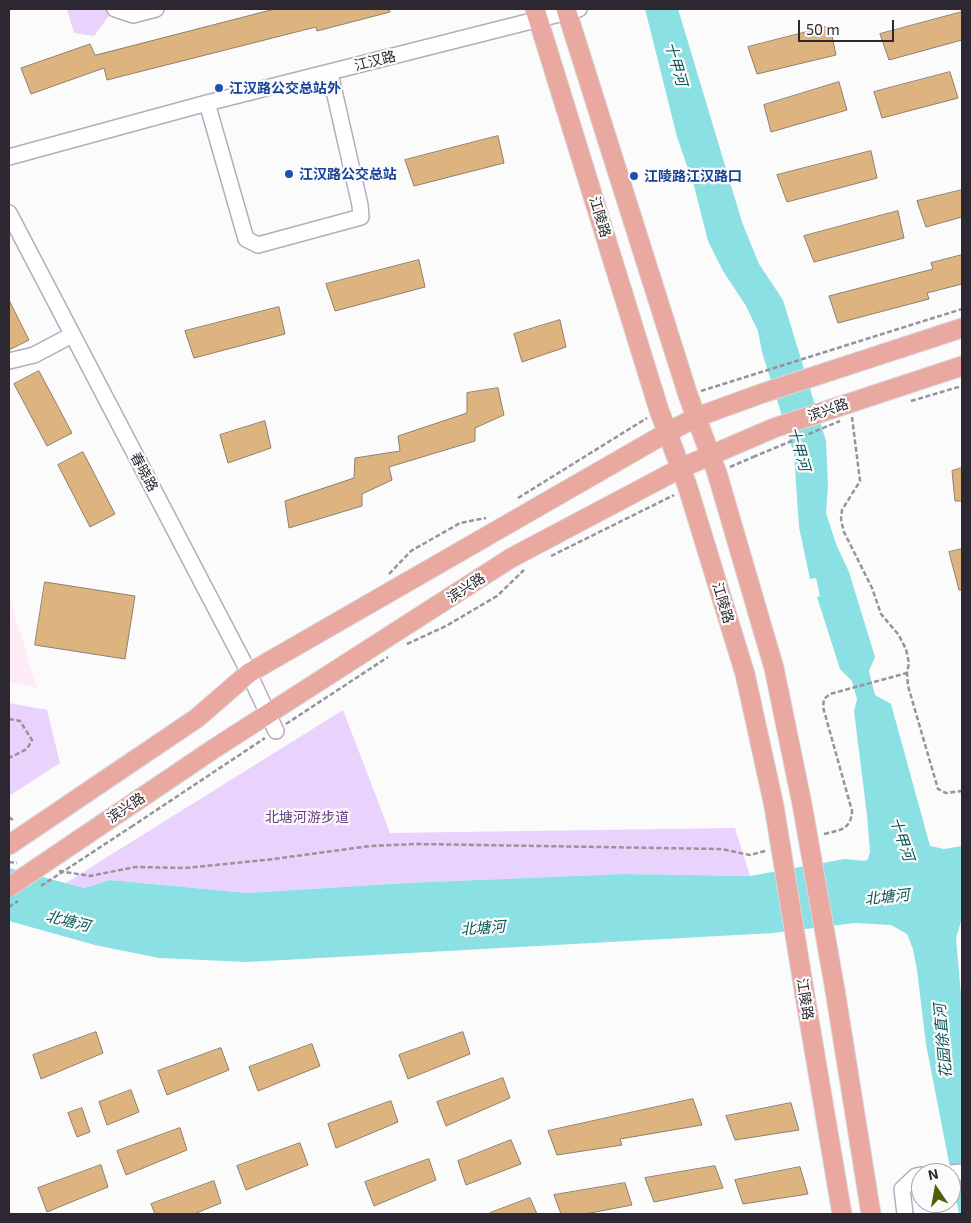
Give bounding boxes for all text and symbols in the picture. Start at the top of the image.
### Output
scale bar [801,10,897,42]
text: 50 m [806,20,840,38]
water label: 十甲河 [661,40,691,88]
street label: 江汉路 [353,48,397,74]
place label: 江汉路公交总站外 [229,80,341,96]
marker: 江汉路公交总站外 [213,82,225,94]
place label: 江汉路公交总站 [299,166,397,182]
marker: 江汉路公交总站 [283,168,295,180]
place label: 江陵路江汉路口 [644,168,742,184]
marker: 江陵路江汉路口 [628,170,640,182]
street label: 江陵路 [586,194,614,240]
street label: 滨兴路 [805,395,851,425]
water label: 十甲河 [784,425,814,473]
street label: 春晓路 [127,450,161,494]
street label: 滨兴路 [444,570,488,606]
street label: 江陵路 [709,580,737,626]
street label: 滨兴路 [104,789,148,827]
park label: 北塘河游步道 [265,809,349,825]
water label: 十甲河 [886,815,918,863]
water label: 北塘河 [864,886,910,908]
water label: 北塘河 [44,907,92,935]
water label: 北塘河 [460,917,506,939]
street label: 江陵路 [793,977,817,1021]
water label: 花园徐直河 [931,1003,955,1079]
north arrow [911,1163,961,1213]
text: N [926,1164,940,1183]

